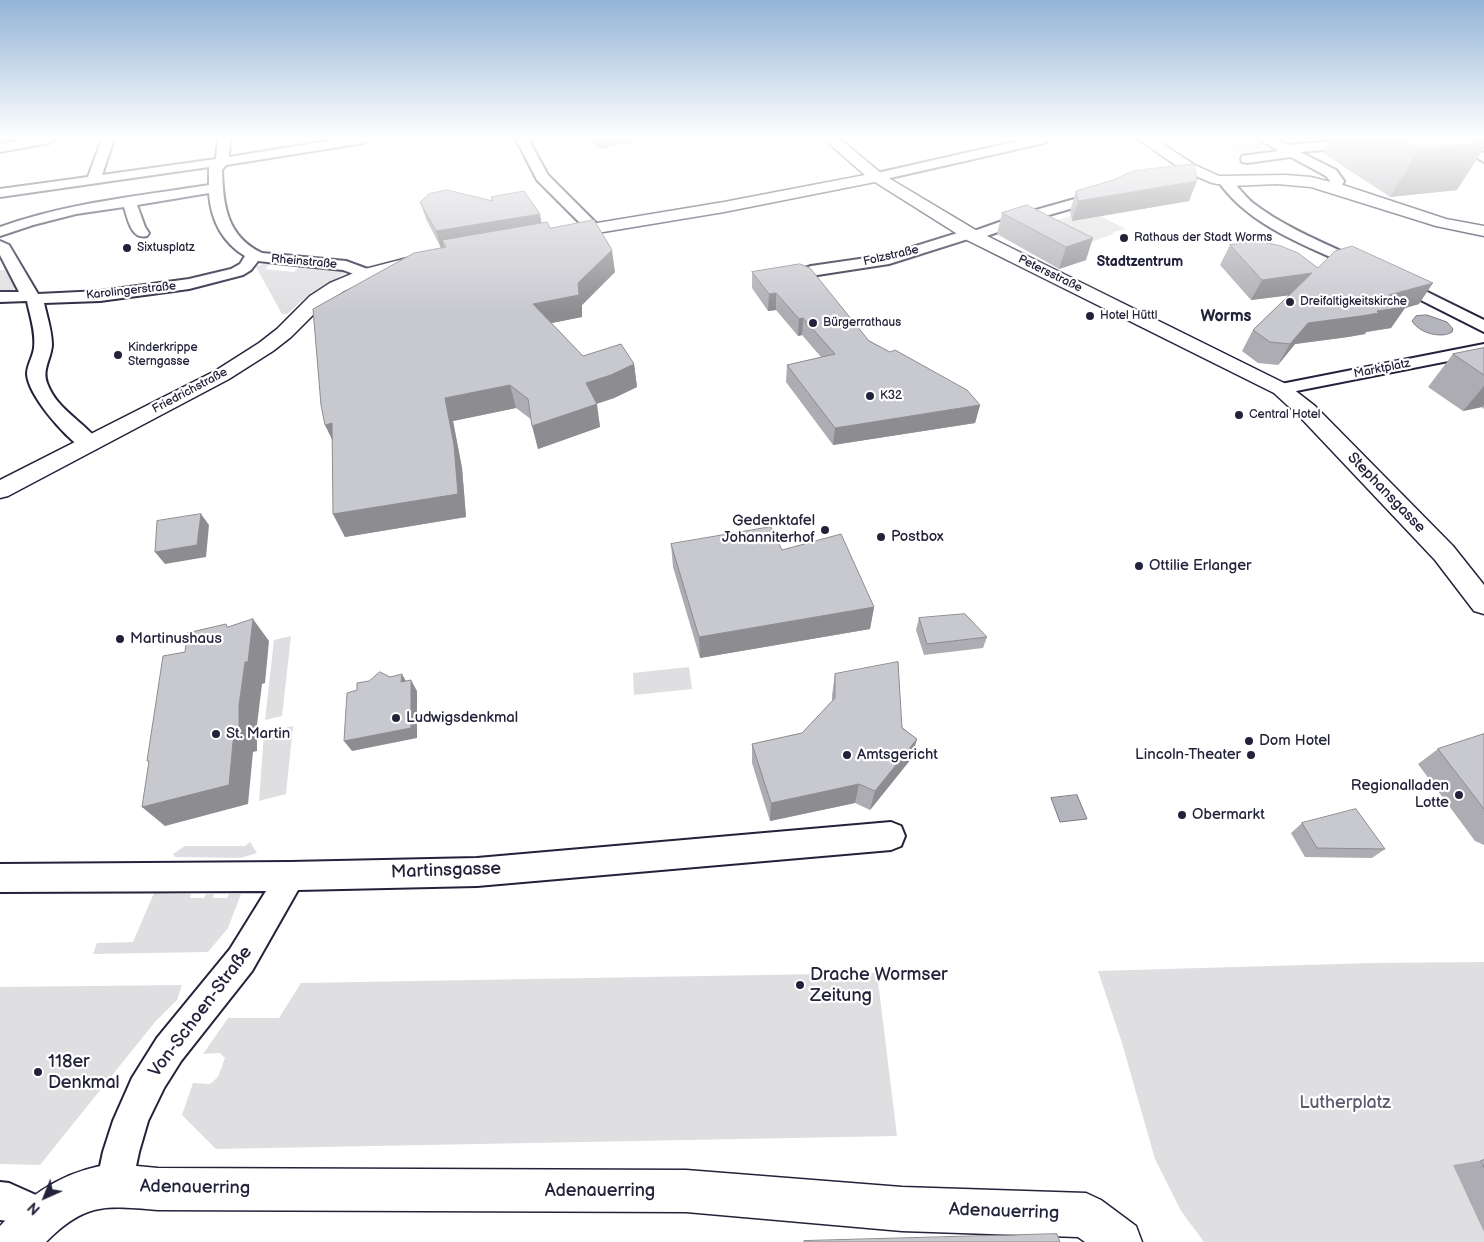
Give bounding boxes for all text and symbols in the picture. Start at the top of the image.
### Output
place label: Rathaus der Stadt Worms [1134,231,1272,245]
marker: Rathaus der Stadt Worms [1118,232,1130,244]
place label: Sixtusplatz [137,241,195,255]
marker: Sixtusplatz [121,242,133,254]
street label: Folzstraße [862,243,920,269]
street label: Rheinstraße [270,252,338,272]
street label: Petersstraße [1016,252,1084,296]
district label: Stadtzentrum [1097,254,1183,270]
street label: Karolingerstraße [85,279,177,303]
place label: Dreifaltigkeitskirche [1300,295,1407,309]
marker: Dreifaltigkeitskirche [1284,296,1296,308]
district label: Worms [1201,307,1251,327]
place label: Hotel Hüttl [1100,309,1157,323]
marker: Hotel Hüttl [1084,310,1096,322]
place label: Bürgerrathaus [823,316,901,330]
marker: Bürgerrathaus [807,317,819,329]
place label: Kinderkrippe Sterngasse [128,341,198,369]
marker: Kinderkrippe Sterngasse [112,349,124,361]
street label: Marktplatz [1353,356,1411,382]
street label: Friedrichstraße [150,365,230,417]
place label: K32 [880,389,902,403]
marker: K32 [864,390,876,402]
place label: Central Hotel [1249,408,1320,422]
marker: Central Hotel [1233,409,1245,421]
street label: Stephansgasse [1343,449,1429,537]
place label: Gedenktafel Johanniterhof [722,512,815,547]
marker: Gedenktafel Johanniterhof [819,524,831,536]
place label: Postbox [891,528,944,546]
marker: Postbox [875,531,887,543]
place label: Ottilie Erlanger [1149,557,1251,575]
marker: Ottilie Erlanger [1133,560,1145,572]
place label: Martinushaus [130,630,222,648]
marker: Martinushaus [114,633,126,645]
place label: Ludwigsdenkmal [406,709,518,727]
marker: Ludwigsdenkmal [390,712,402,724]
place label: St. Martin [226,725,290,743]
marker: St. Martin [210,728,222,740]
place label: Dom Hotel [1259,732,1330,750]
marker: Dom Hotel [1243,735,1255,747]
place label: Amtsgericht [857,746,938,764]
place label: Lincoln-Theater [1135,746,1241,764]
marker: Amtsgericht [841,749,853,761]
marker: Lincoln-Theater [1245,749,1257,761]
place label: Regionalladen Lotte [1351,777,1449,812]
marker: Regionalladen Lotte [1453,789,1465,801]
place label: Obermarkt [1192,806,1265,824]
marker: Obermarkt [1176,809,1188,821]
street label: Martinsgasse [390,858,502,884]
street label: Von-Schoen-Straße [145,942,257,1082]
place label: Drache Wormser Zeitung [810,964,948,1006]
marker: Drache Wormser Zeitung [794,979,806,991]
place label: 118er Denkmal [48,1051,120,1094]
marker: 118er Denkmal [32,1066,44,1078]
park label: Lutherplatz [1299,1092,1391,1114]
north arrow [20,1172,70,1222]
street label: Adenauerring [140,1176,250,1200]
street label: Adenauerring [545,1180,655,1202]
text: N [25,1198,44,1218]
street label: Adenauerring [948,1199,1060,1225]

